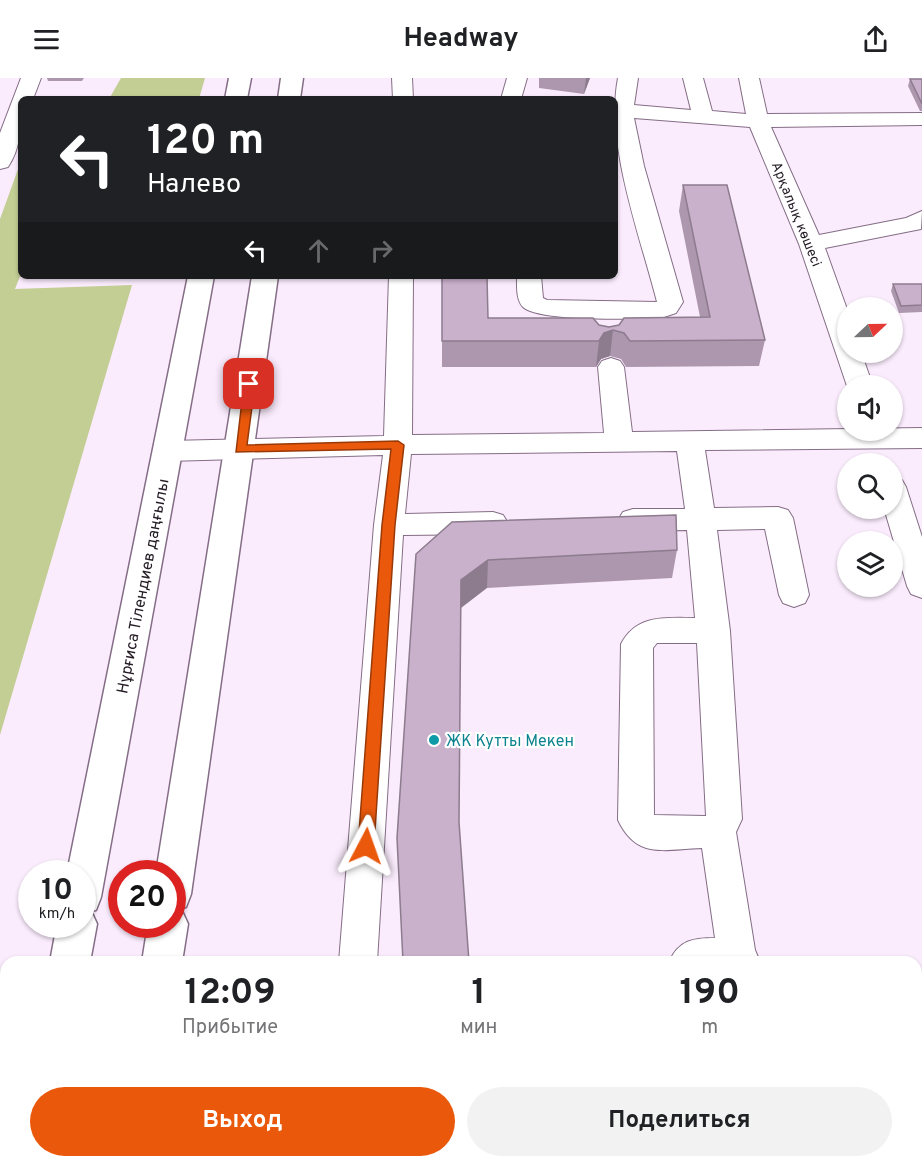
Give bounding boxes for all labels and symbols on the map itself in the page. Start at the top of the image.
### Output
street label: Арқалық көшесі [767,160,824,269]
north arrow [837,297,903,363]
pin [223,358,274,409]
street label: Нұрғиса Тілендиев даңғылы [113,477,175,696]
place label: ЖК Кутты Мекен [446,732,574,752]
marker: ЖК Кутты Мекен [427,733,441,747]
position arrow [334,814,398,878]
speed limit sign: 20 [108,860,186,938]

